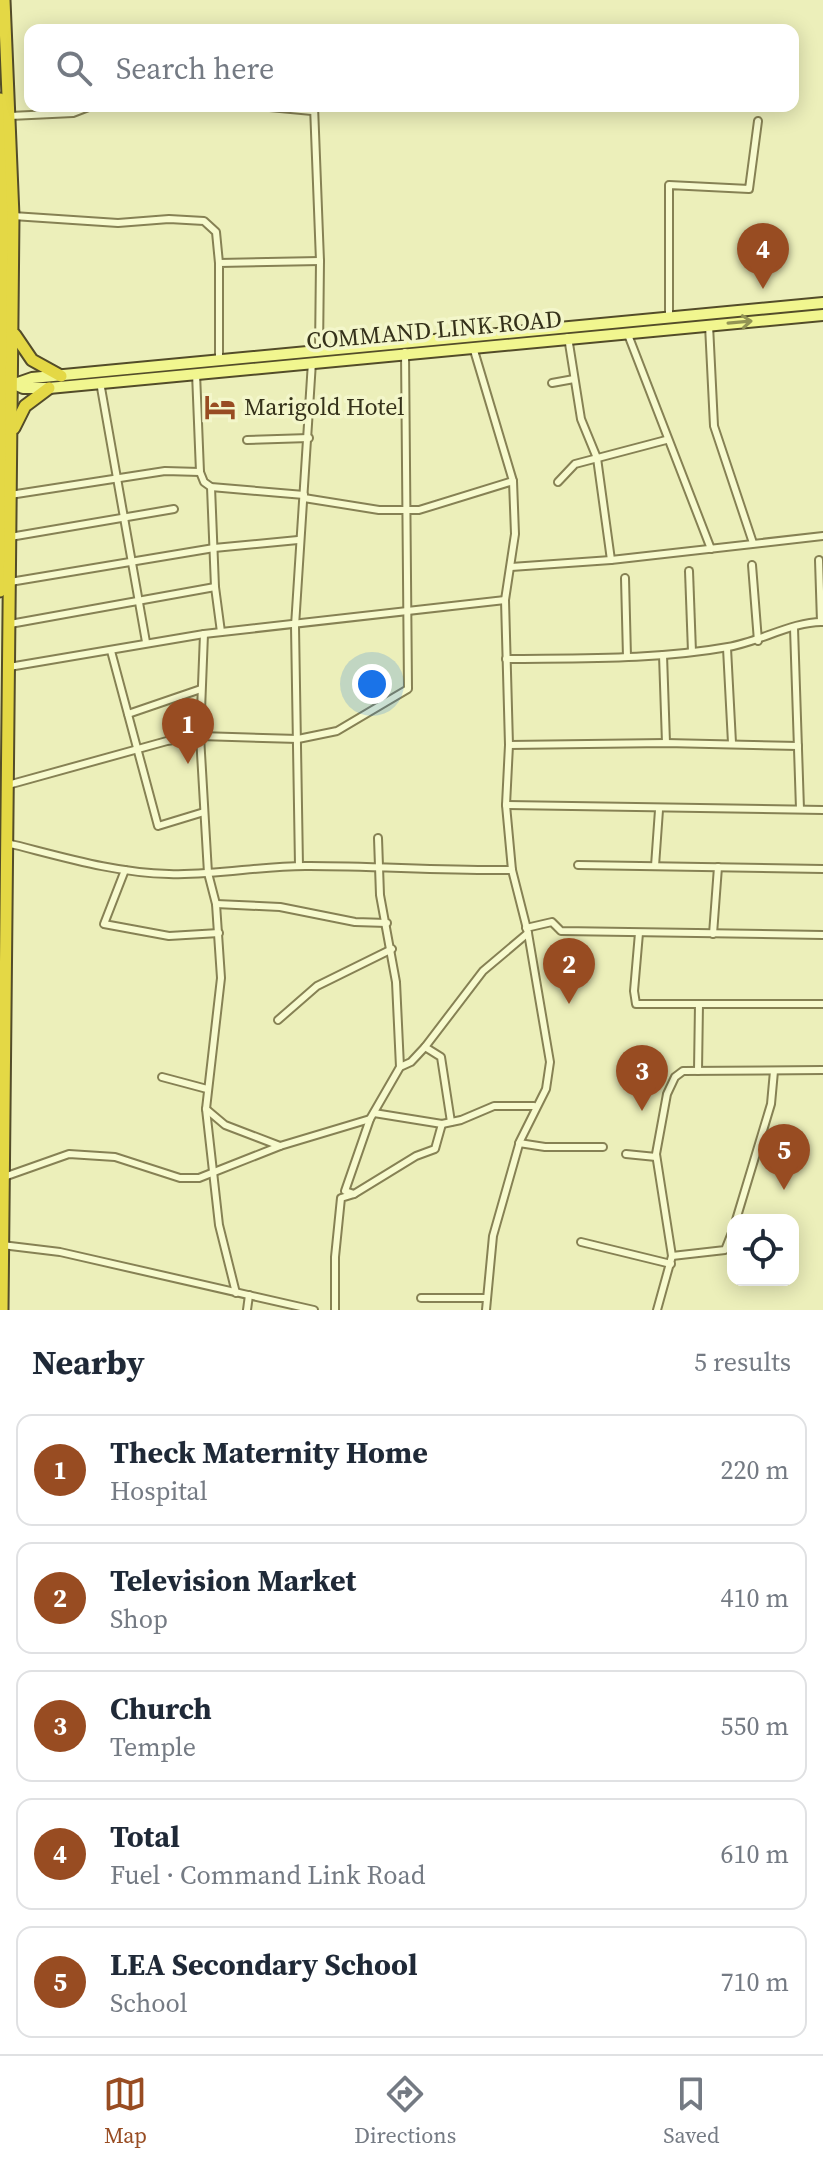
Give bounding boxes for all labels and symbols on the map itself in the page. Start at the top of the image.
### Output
pin: 4 [737,223,789,289]
street label: COMMAND LINK ROAD [305,302,563,357]
one-way arrow [726,315,753,330]
hotel icon: Marigold Hotel [203,390,237,424]
place label: Marigold Hotel [244,390,404,423]
your location [352,664,392,704]
pin: 1 [162,698,214,764]
pin: 2 [543,938,595,1004]
pin: 3 [616,1045,668,1111]
pin: 5 [758,1124,810,1190]

